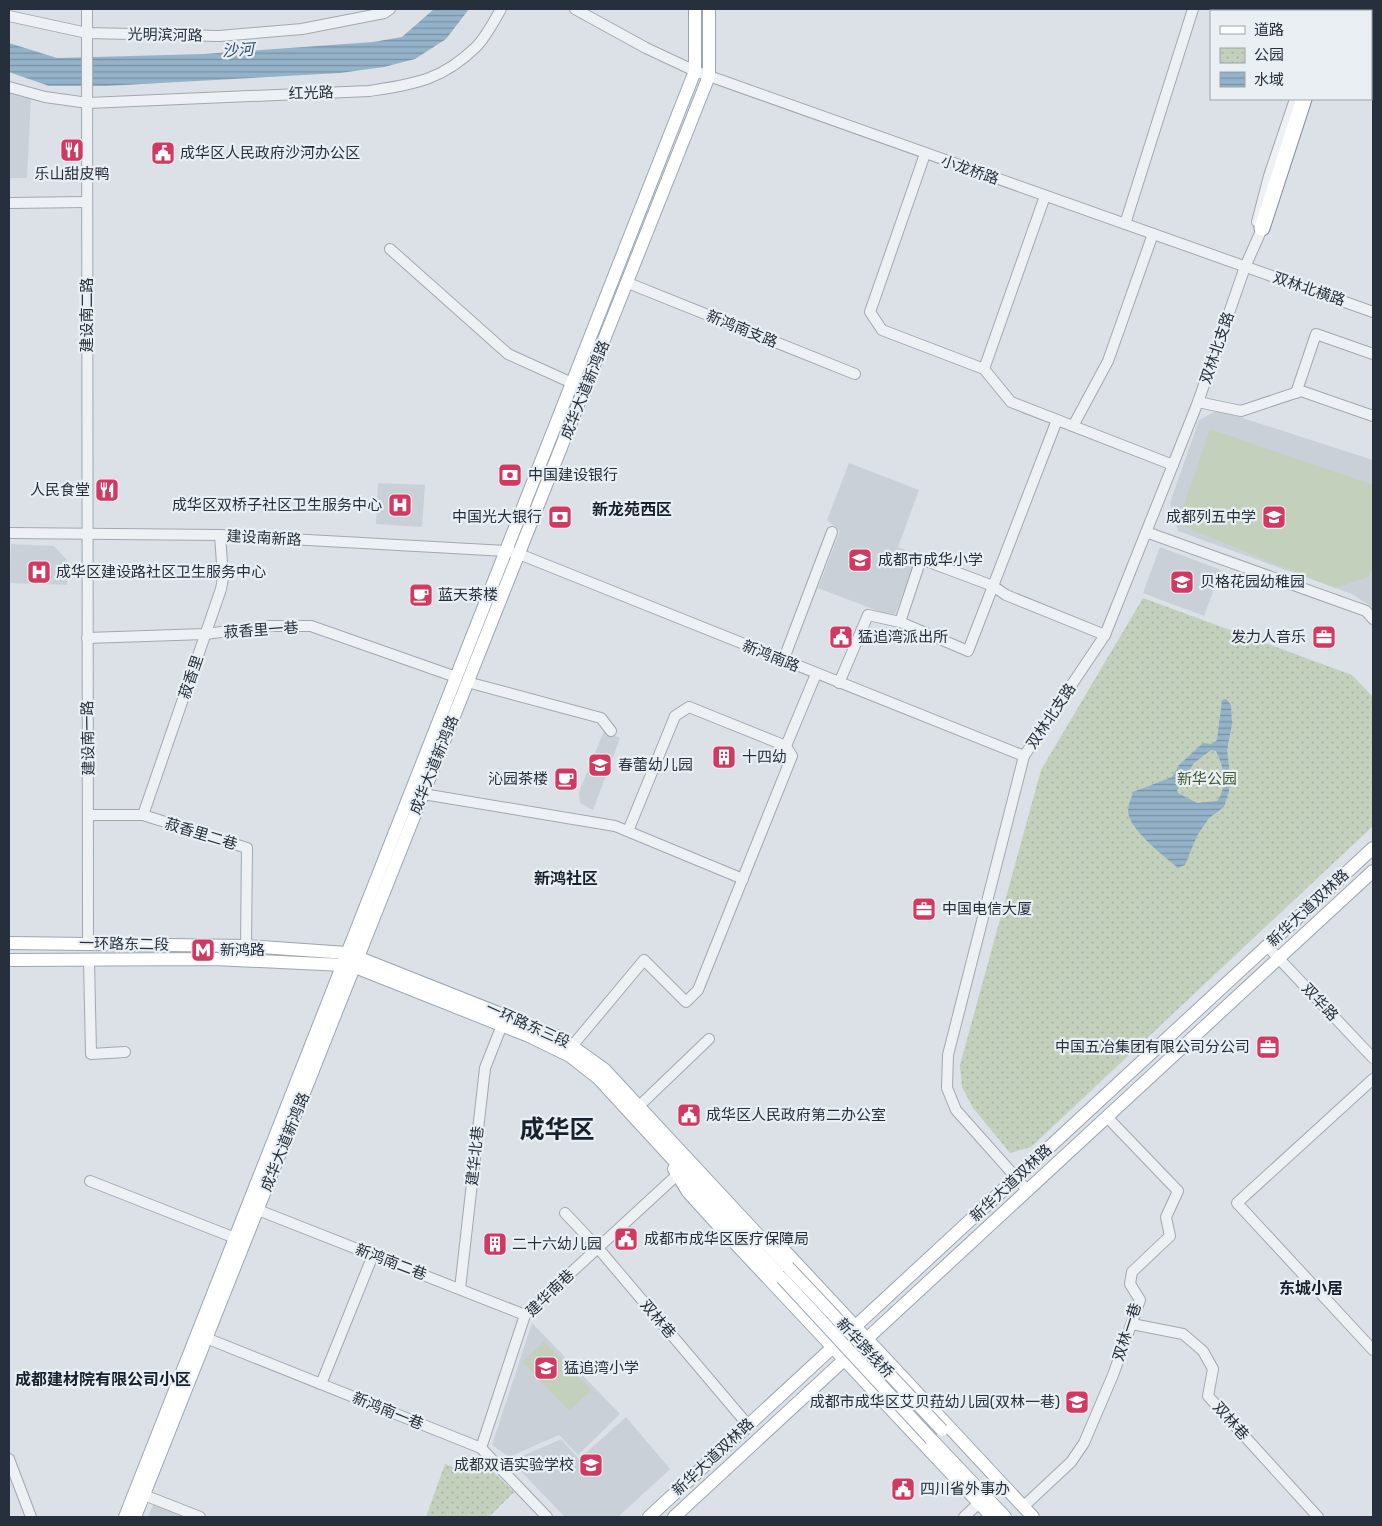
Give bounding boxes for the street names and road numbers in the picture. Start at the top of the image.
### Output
street label: 光明滨河路 [127,25,203,45]
street label: 红光路 [288,83,334,103]
street label: 小龙桥路 [939,152,1001,188]
street label: 双林北横路 [1271,268,1347,310]
street label: 建设南二路 [78,277,96,353]
street label: 新鸿南支路 [704,307,780,351]
street label: 双林北支路 [1196,310,1238,386]
street label: 成华大道新鸿路 [557,338,613,442]
street label: 建设南新路 [226,527,302,549]
street label: 菽香里一巷 [223,618,299,642]
street label: 新鸿南路 [740,636,802,676]
street label: 菽香里 [175,653,207,701]
street label: 双林北支路 [1023,680,1079,752]
street label: 建设南一路 [78,700,98,776]
street label: 成华大道新鸿路 [406,713,462,817]
street label: 菽香里二巷 [162,814,240,854]
street label: 新华大道双林路 [1263,866,1353,950]
street label: 一环路东二段 [79,934,169,954]
street label: 双华路 [1298,979,1342,1025]
street label: 一环路东三段 [483,998,573,1052]
street label: 成华大道新鸿路 [257,1090,313,1194]
street label: 建华北巷 [463,1125,487,1187]
street label: 新华大道双林路 [966,1141,1056,1225]
street label: 新鸿南二巷 [353,1240,429,1284]
street label: 建华南巷 [522,1266,578,1320]
street label: 双林巷 [637,1296,679,1342]
street label: 双林一巷 [1109,1301,1145,1363]
street label: 新华跨线桥 [833,1314,897,1382]
street label: 新鸿南一巷 [350,1389,426,1433]
street label: 双林巷 [1209,1398,1253,1444]
street label: 新华大道双林路 [668,1415,758,1499]

